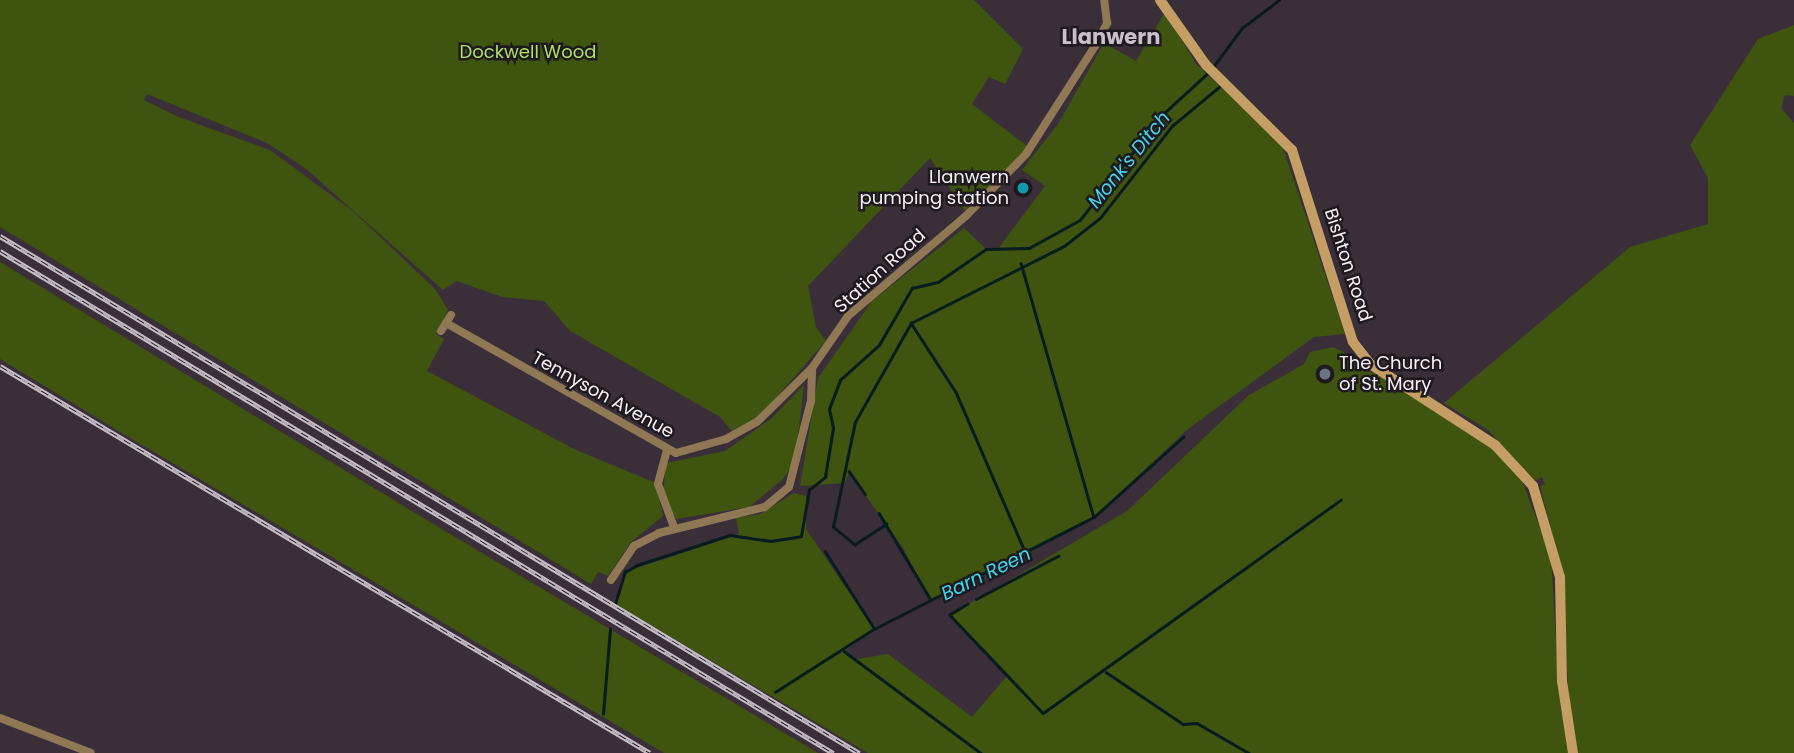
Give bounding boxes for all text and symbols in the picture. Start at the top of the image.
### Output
district label: Llanwern [1062,24,1160,50]
park label: Dockwell Wood [460,41,596,63]
water label: Monk's Ditch [1083,107,1175,213]
place label: Llanwern pumping station [860,167,1009,210]
marker: Llanwern pumping station [1015,180,1031,196]
street label: Bishton Road [1320,206,1376,324]
street label: Station Road [830,225,930,317]
street label: Tennyson Avenue [528,347,678,443]
place label: The Church of St. Mary [1339,353,1442,396]
marker: The Church of St. Mary [1317,366,1333,382]
water label: Barn Reen [938,543,1034,605]

